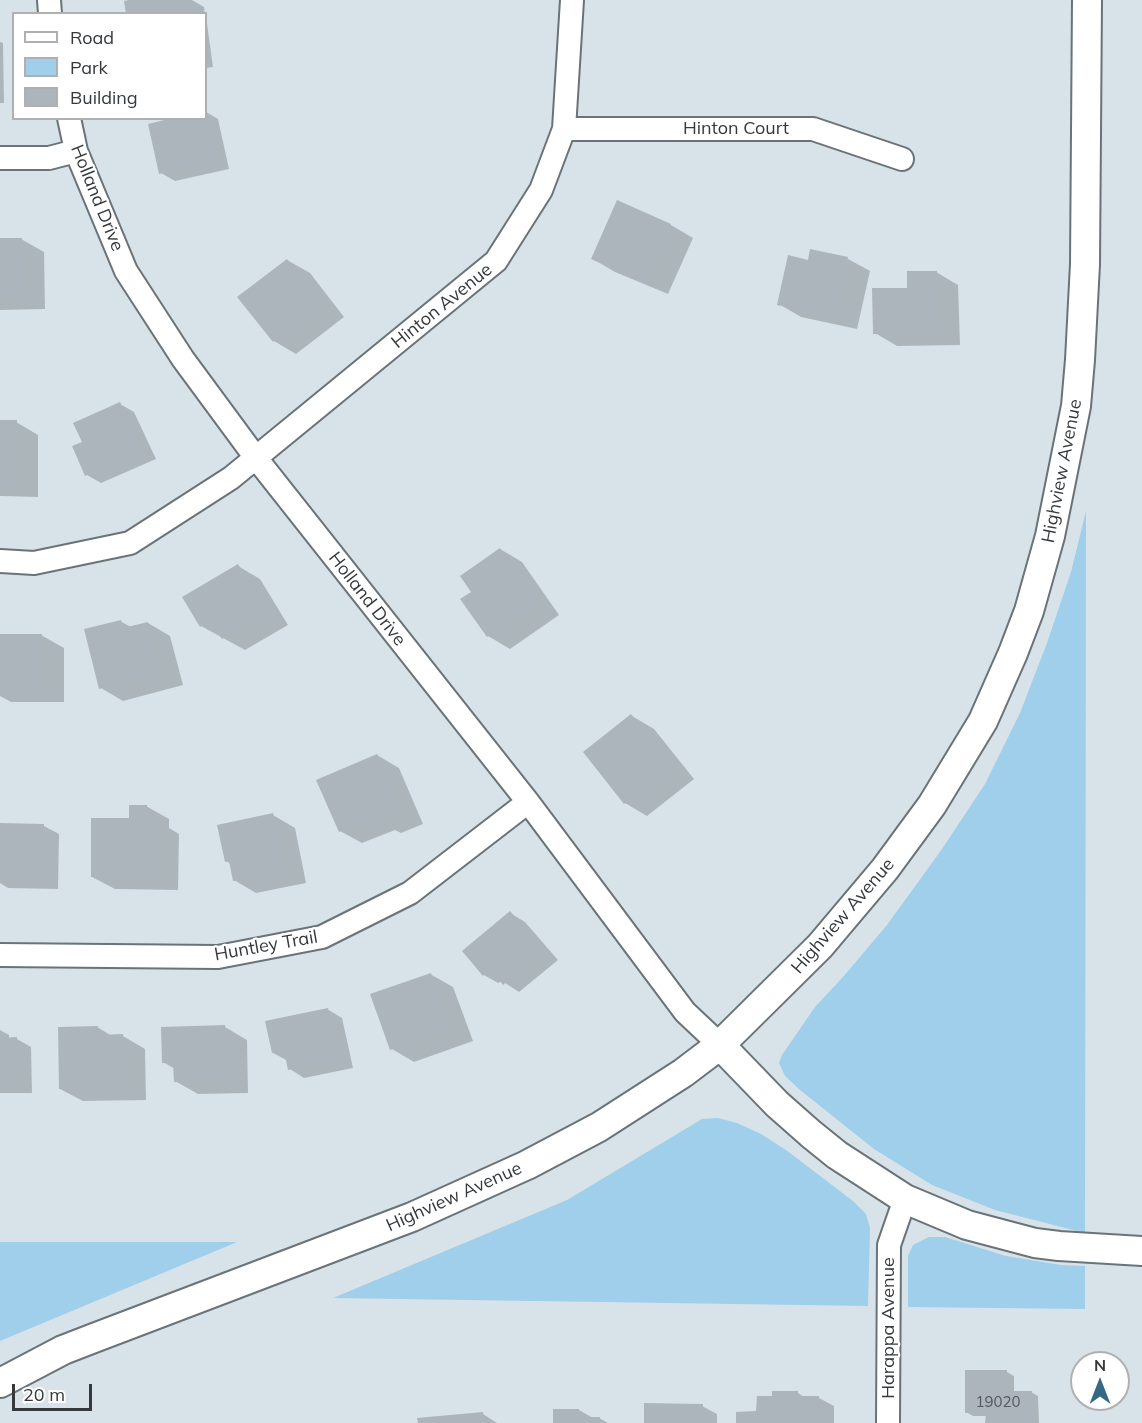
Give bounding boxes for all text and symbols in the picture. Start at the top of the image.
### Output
legend [12,12,207,120]
text: Road [70,26,114,49]
text: Park [70,56,108,79]
text: Building [70,86,138,109]
street label: Hinton Court [683,118,789,140]
street label: Holland Drive [66,142,128,254]
street label: Hinton Avenue [387,259,497,353]
street label: Highview Avenue [1037,397,1087,545]
street label: Holland Drive [324,548,410,650]
street label: Highview Avenue [787,854,899,978]
street label: Huntley Trail [213,926,319,966]
street label: Highview Avenue [383,1157,525,1237]
street label: Harappa Avenue [878,1257,900,1399]
north arrow [1070,1351,1130,1411]
text: N [1094,1355,1106,1375]
scale bar [15,1372,94,1410]
text: 20 m [23,1383,65,1406]
house number: 19020 [976,1393,1020,1411]

